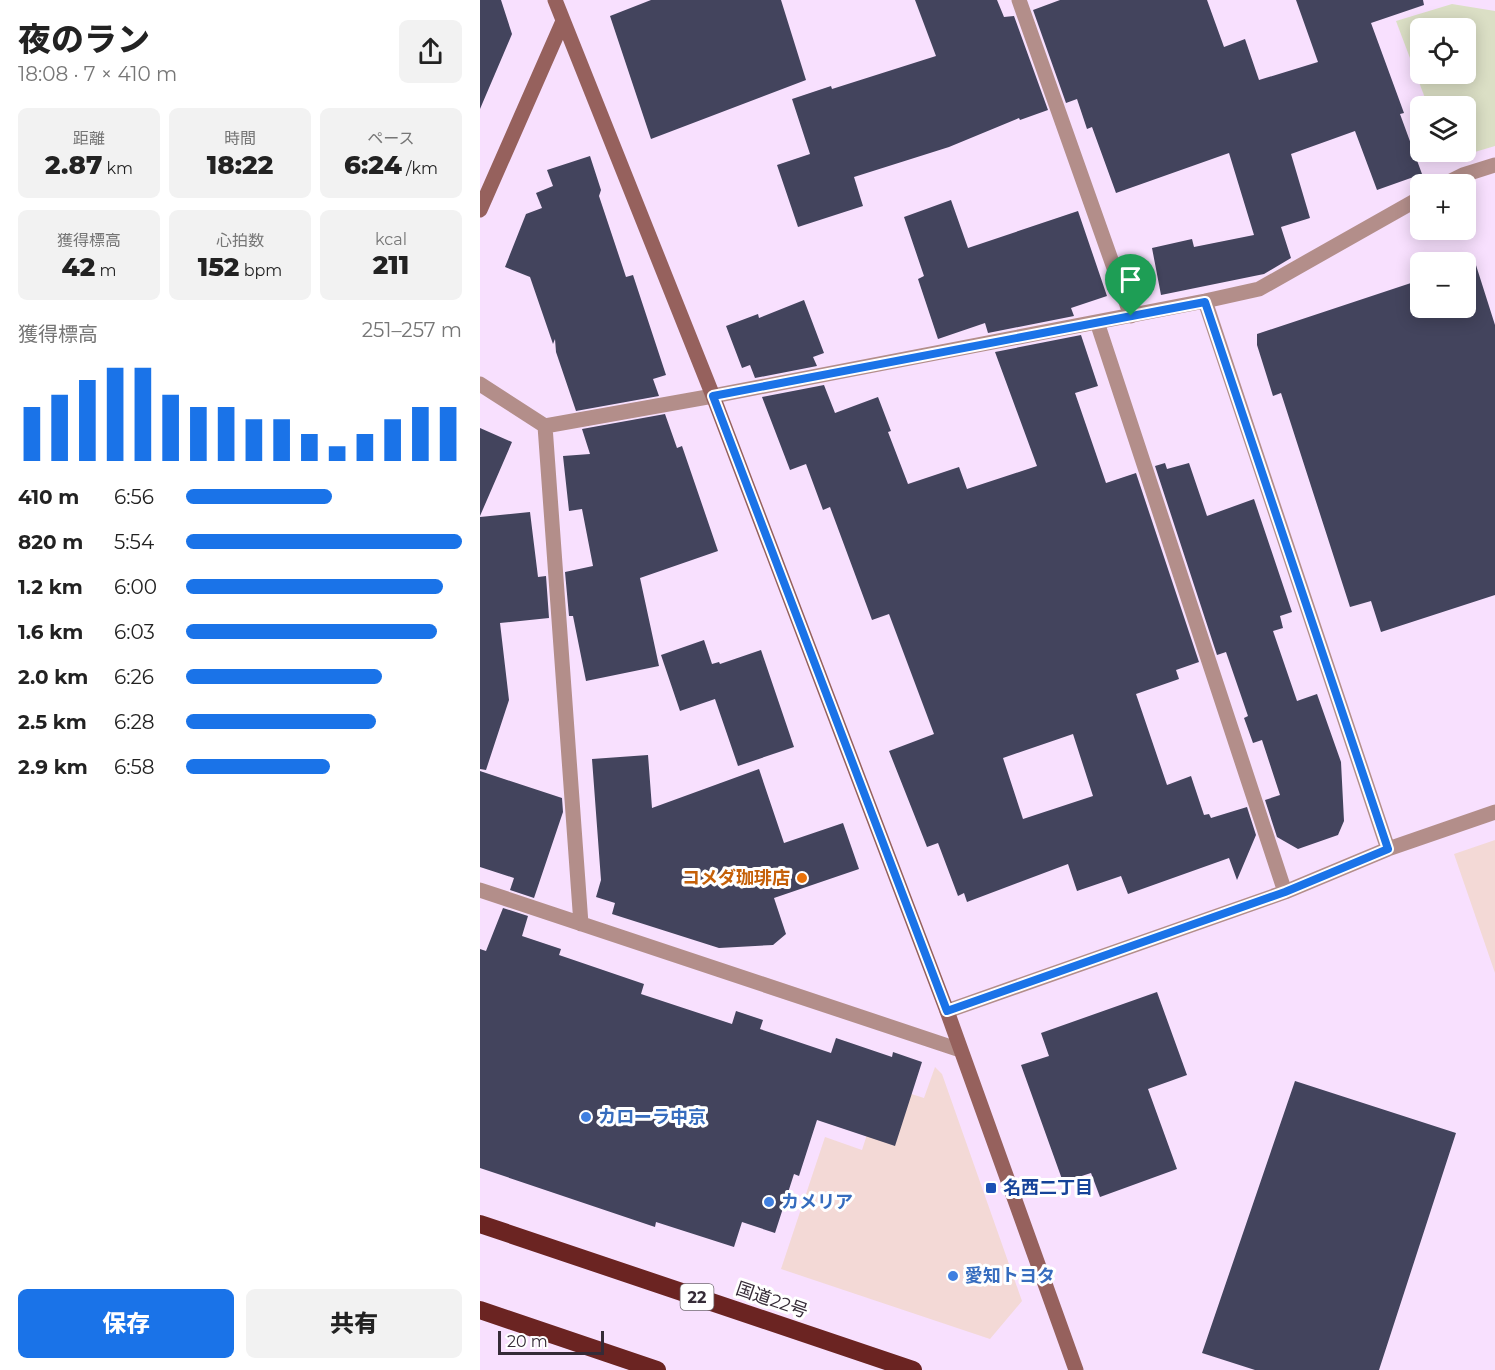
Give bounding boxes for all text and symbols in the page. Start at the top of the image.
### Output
map controls [1410,18,1476,318]
button: locate [1410,18,1476,84]
text: 夜のラン [18,19,150,59]
button: share [399,20,462,83]
text: 18:08 · 7 × 410 m [18,62,177,86]
button: layers [1410,96,1476,162]
text: 距離 [73,129,105,148]
text: 時間 [224,129,256,148]
text: ペース [367,129,415,148]
text: 2.87 [45,149,102,181]
text: 18:22 [207,149,273,181]
text: 6:24 [344,149,402,181]
text: km [102,159,133,178]
text: /km [402,159,438,178]
button: + [1410,174,1476,240]
text: kcal [375,230,407,249]
text: 獲得標高 [57,231,121,250]
text: 心拍数 [216,231,264,250]
text: 211 [373,249,409,281]
text: 42 [62,251,95,283]
text: 152 [198,251,239,283]
button: − [1410,252,1476,318]
pin [1105,254,1156,316]
text: m [95,261,116,280]
text: bpm [239,261,282,280]
icon: arrive [1114,263,1147,296]
text: 251–257 m [362,318,462,342]
text: 獲得標高 [18,322,98,346]
text: 410 m [18,485,79,509]
text: 6:56 [114,485,154,509]
text: 820 m [18,530,83,554]
text: 5:54 [114,530,154,554]
text: 1.2 km [18,575,83,599]
text: 6:00 [114,575,157,599]
text: 1.6 km [18,620,83,644]
text: 6:03 [114,620,155,644]
text: 2.0 km [18,665,88,689]
text: 6:26 [114,665,154,689]
text: 2.5 km [18,710,87,734]
text: 6:28 [114,710,155,734]
text: 2.9 km [18,755,88,779]
text: 6:58 [114,755,155,779]
place label: コメダ珈琲店 [682,867,790,889]
marker: コメダ珈琲店 [795,871,809,885]
place label: カローラ中京 [598,1106,706,1128]
marker: カローラ中京 [579,1110,593,1124]
place label: 名西二丁目 [1003,1177,1093,1199]
marker: 名西二丁目 [984,1181,998,1195]
place label: カメリア [781,1191,853,1213]
marker: カメリア [762,1195,776,1209]
place label: 愛知トヨタ [965,1265,1055,1287]
marker: 愛知トヨタ [946,1269,960,1283]
street label: 国道22号 [733,1277,811,1323]
road number: 22 [680,1284,714,1310]
button: 保存 [18,1289,234,1358]
button: 共有 [246,1289,462,1358]
scale bar [498,1328,604,1356]
text: 20 m [507,1332,548,1351]

